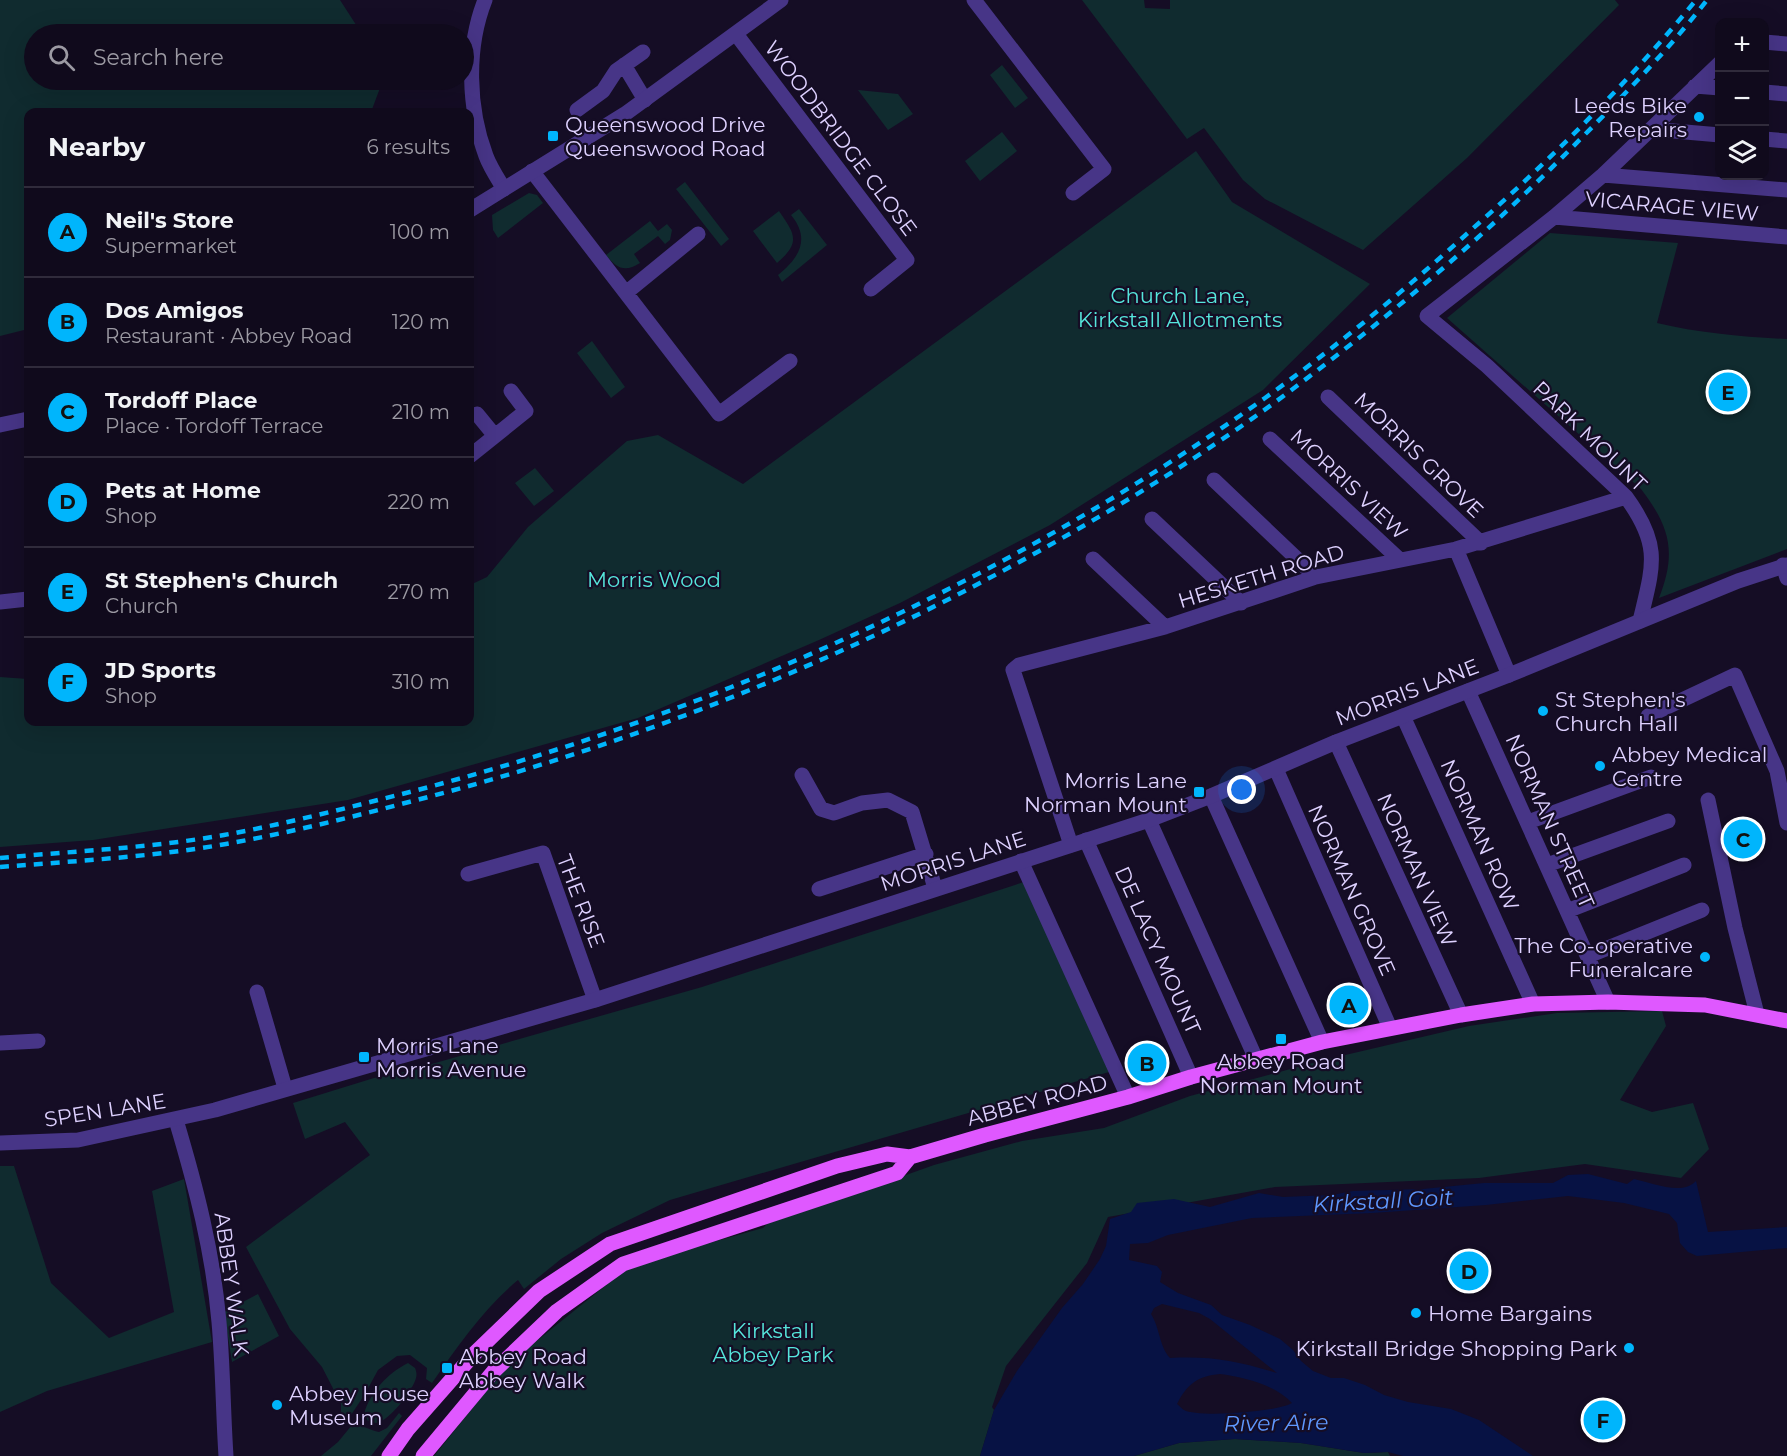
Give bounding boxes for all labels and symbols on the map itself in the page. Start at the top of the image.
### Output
street label: WOODBRIDGE CLOSE [760,36,922,240]
place label: Leeds Bike Repairs [1573,93,1687,142]
marker: Leeds Bike Repairs [1692,110,1706,124]
place label: Queenswood Drive Queenswood Road [565,112,766,161]
marker: Queenswood Drive Queenswood Road [546,129,560,143]
street label: VICARAGE VIEW [1584,186,1760,226]
park label: Church Lane, Kirkstall Allotments [1078,283,1282,332]
pin: E [1708,370,1748,414]
street label: PARK MOUNT [1528,376,1652,496]
street label: MORRIS GROVE [1349,387,1489,523]
street label: MORRIS VIEW [1285,423,1413,545]
street label: HESKETH ROAD [1175,539,1347,613]
park label: Morris Wood [587,567,721,592]
street label: MORRIS LANE [1332,653,1482,731]
place label: St Stephen's Church Hall [1555,687,1685,736]
marker: St Stephen's Church Hall [1536,704,1550,718]
street label: NORMAN STREET [1500,730,1600,912]
place label: Abbey Medical Centre [1612,742,1767,791]
street label: NORMAN ROW [1435,755,1525,915]
marker: Abbey Medical Centre [1593,759,1607,773]
place label: Morris Lane Norman Mount [1024,768,1187,817]
your location [1227,775,1256,804]
marker: Morris Lane Norman Mount [1192,785,1206,799]
street label: NORMAN VIEW [1372,789,1462,951]
street label: NORMAN GROVE [1303,801,1401,979]
pin: C [1724,816,1762,862]
street label: MORRIS LANE [877,826,1029,896]
street label: THE RISE [552,851,610,951]
street label: DE LACY MOUNT [1110,862,1206,1038]
place label: The Co-operative Funeralcare [1515,933,1693,982]
marker: The Co-operative Funeralcare [1698,950,1712,964]
pin: A [1330,982,1368,1028]
marker: Abbey Road Norman Mount [1274,1032,1288,1046]
place label: Morris Lane Morris Avenue [376,1033,526,1082]
pin: B [1128,1040,1166,1086]
place label: Abbey Road Norman Mount [1200,1049,1362,1098]
marker: Morris Lane Morris Avenue [357,1050,371,1064]
street label: ABBEY ROAD [964,1069,1110,1131]
street label: SPEN LANE [42,1088,168,1132]
water label: Kirkstall Goit [1312,1184,1454,1218]
street label: ABBEY WALK [210,1211,254,1357]
pin: D [1450,1248,1488,1294]
place label: Home Bargains [1428,1301,1592,1326]
marker: Home Bargains [1409,1306,1423,1320]
park label: Kirkstall Abbey Park [713,1318,834,1367]
place label: Kirkstall Bridge Shopping Park [1295,1336,1617,1361]
marker: Kirkstall Bridge Shopping Park [1622,1341,1636,1355]
place label: Abbey Road Abbey Walk [459,1344,587,1393]
marker: Abbey Road Abbey Walk [440,1361,454,1375]
place label: Abbey House Museum [289,1381,429,1430]
marker: Abbey House Museum [270,1398,284,1412]
pin: F [1584,1398,1622,1442]
water label: River Aire [1223,1409,1329,1437]

